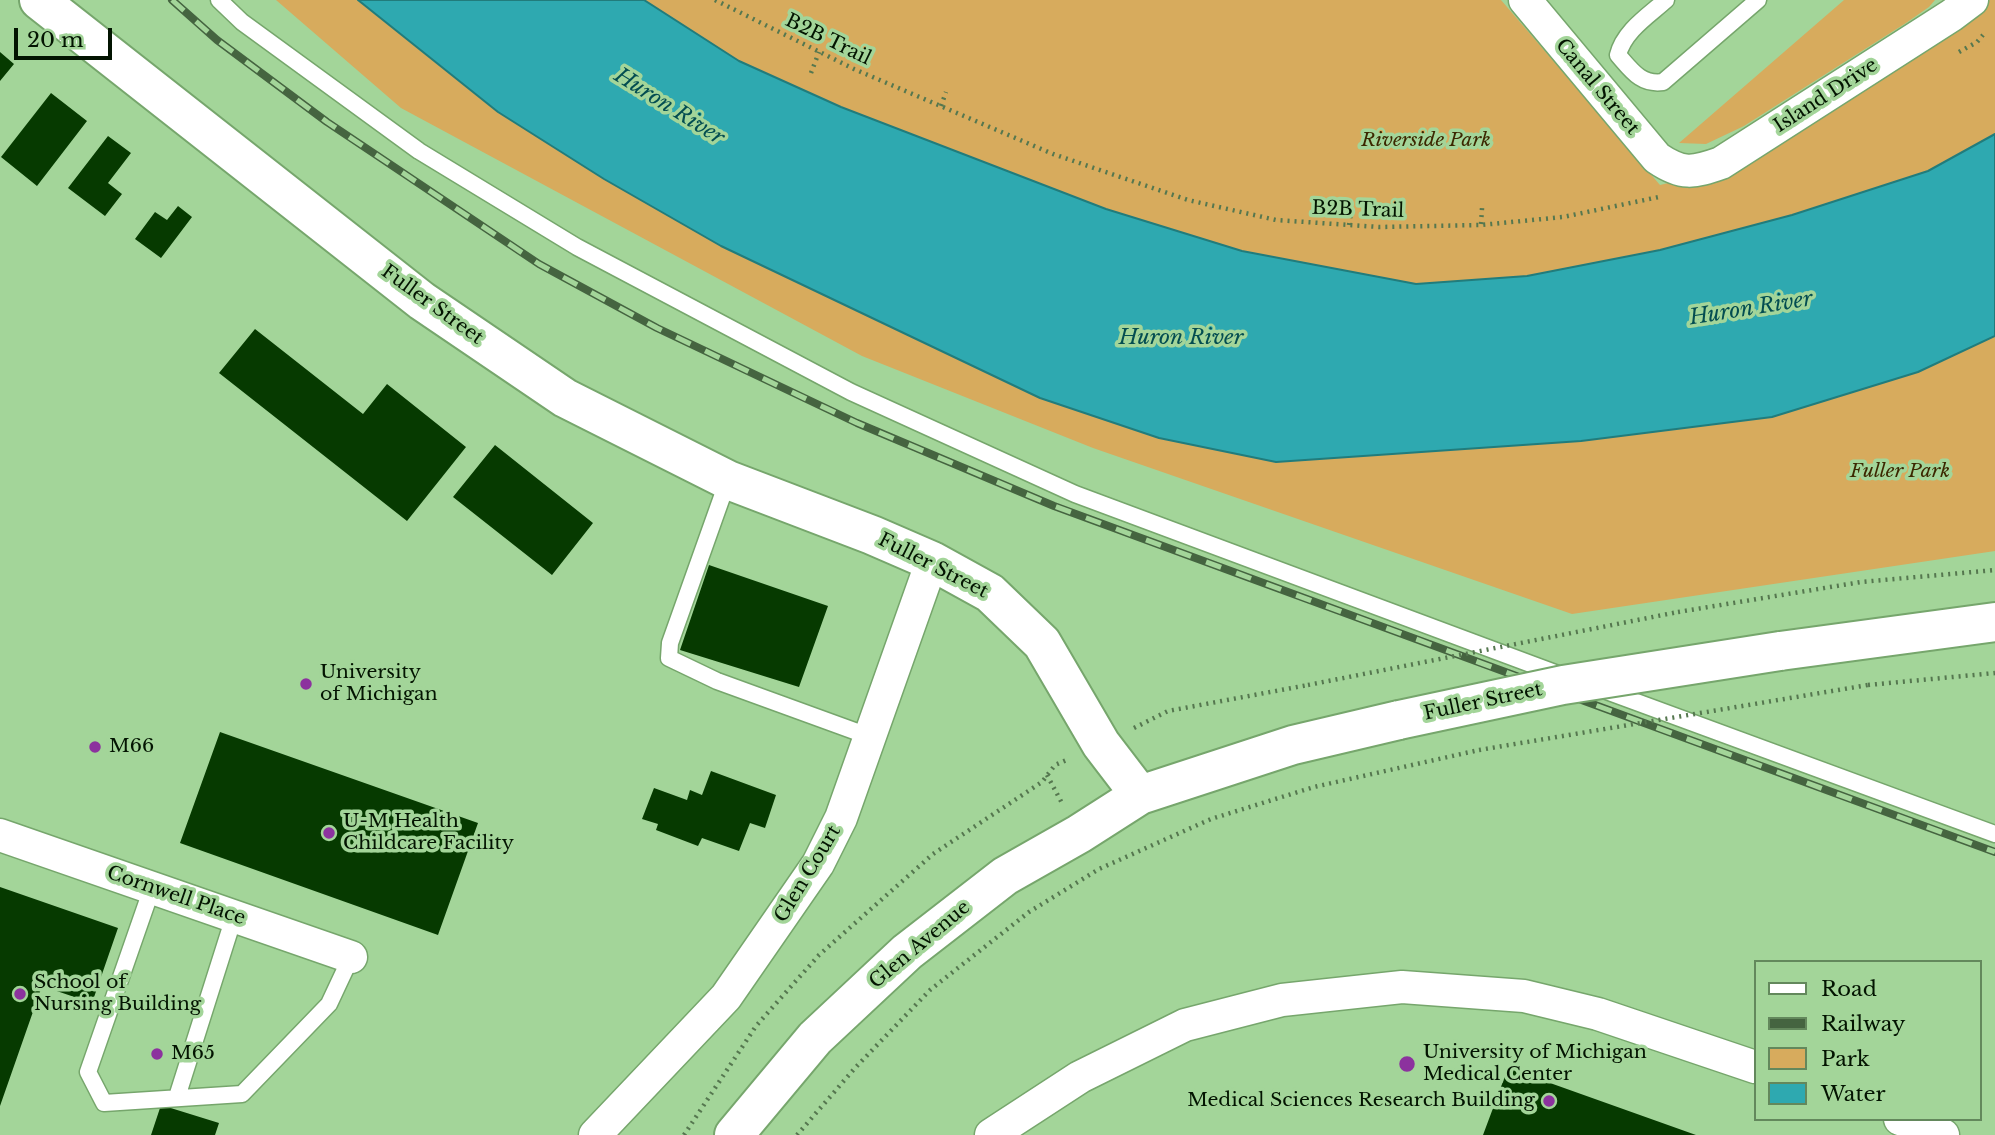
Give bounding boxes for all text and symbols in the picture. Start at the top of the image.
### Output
street label: B2B Trail [781,9,875,71]
scale bar [18,14,116,58]
text: 20 m [27,27,84,53]
street label: Canal Street [1550,34,1644,140]
street label: Island Drive [1770,54,1882,138]
water label: Huron River [610,63,728,151]
park label: Riverside Park [1361,130,1491,152]
street label: B2B Trail [1311,197,1405,223]
street label: Fuller Street [377,260,487,350]
water label: Huron River [1688,287,1814,331]
water label: Huron River [1119,325,1243,351]
park label: Fuller Park [1850,461,1950,483]
street label: Fuller Street [874,529,992,603]
place label: University of Michigan [320,662,438,706]
marker: University of Michigan [298,676,314,692]
street label: Fuller Street [1422,678,1544,726]
place label: M66 [109,736,154,758]
marker: M66 [87,739,103,755]
place label: U-M Health Childcare Facility [343,811,514,855]
street label: Glen Court [770,822,846,926]
marker: U-M Health Childcare Facility [321,825,337,841]
street label: Cornwell Place [104,862,248,930]
street label: Glen Avenue [865,896,975,994]
legend [1754,960,1981,1121]
place label: School of Nursing Building [34,972,201,1016]
text: Road [1821,976,1877,1002]
marker: School of Nursing Building [12,986,28,1002]
text: Railway [1821,1011,1905,1037]
place label: University of Michigan Medical Center [1423,1042,1647,1086]
place label: M65 [171,1043,215,1065]
marker: M65 [149,1046,165,1062]
text: Park [1821,1046,1870,1072]
marker: University of Michigan Medical Center [1397,1054,1417,1074]
text: Water [1821,1081,1885,1107]
place label: Medical Sciences Research Building [1187,1090,1535,1112]
marker: Medical Sciences Research Building [1541,1093,1557,1109]

